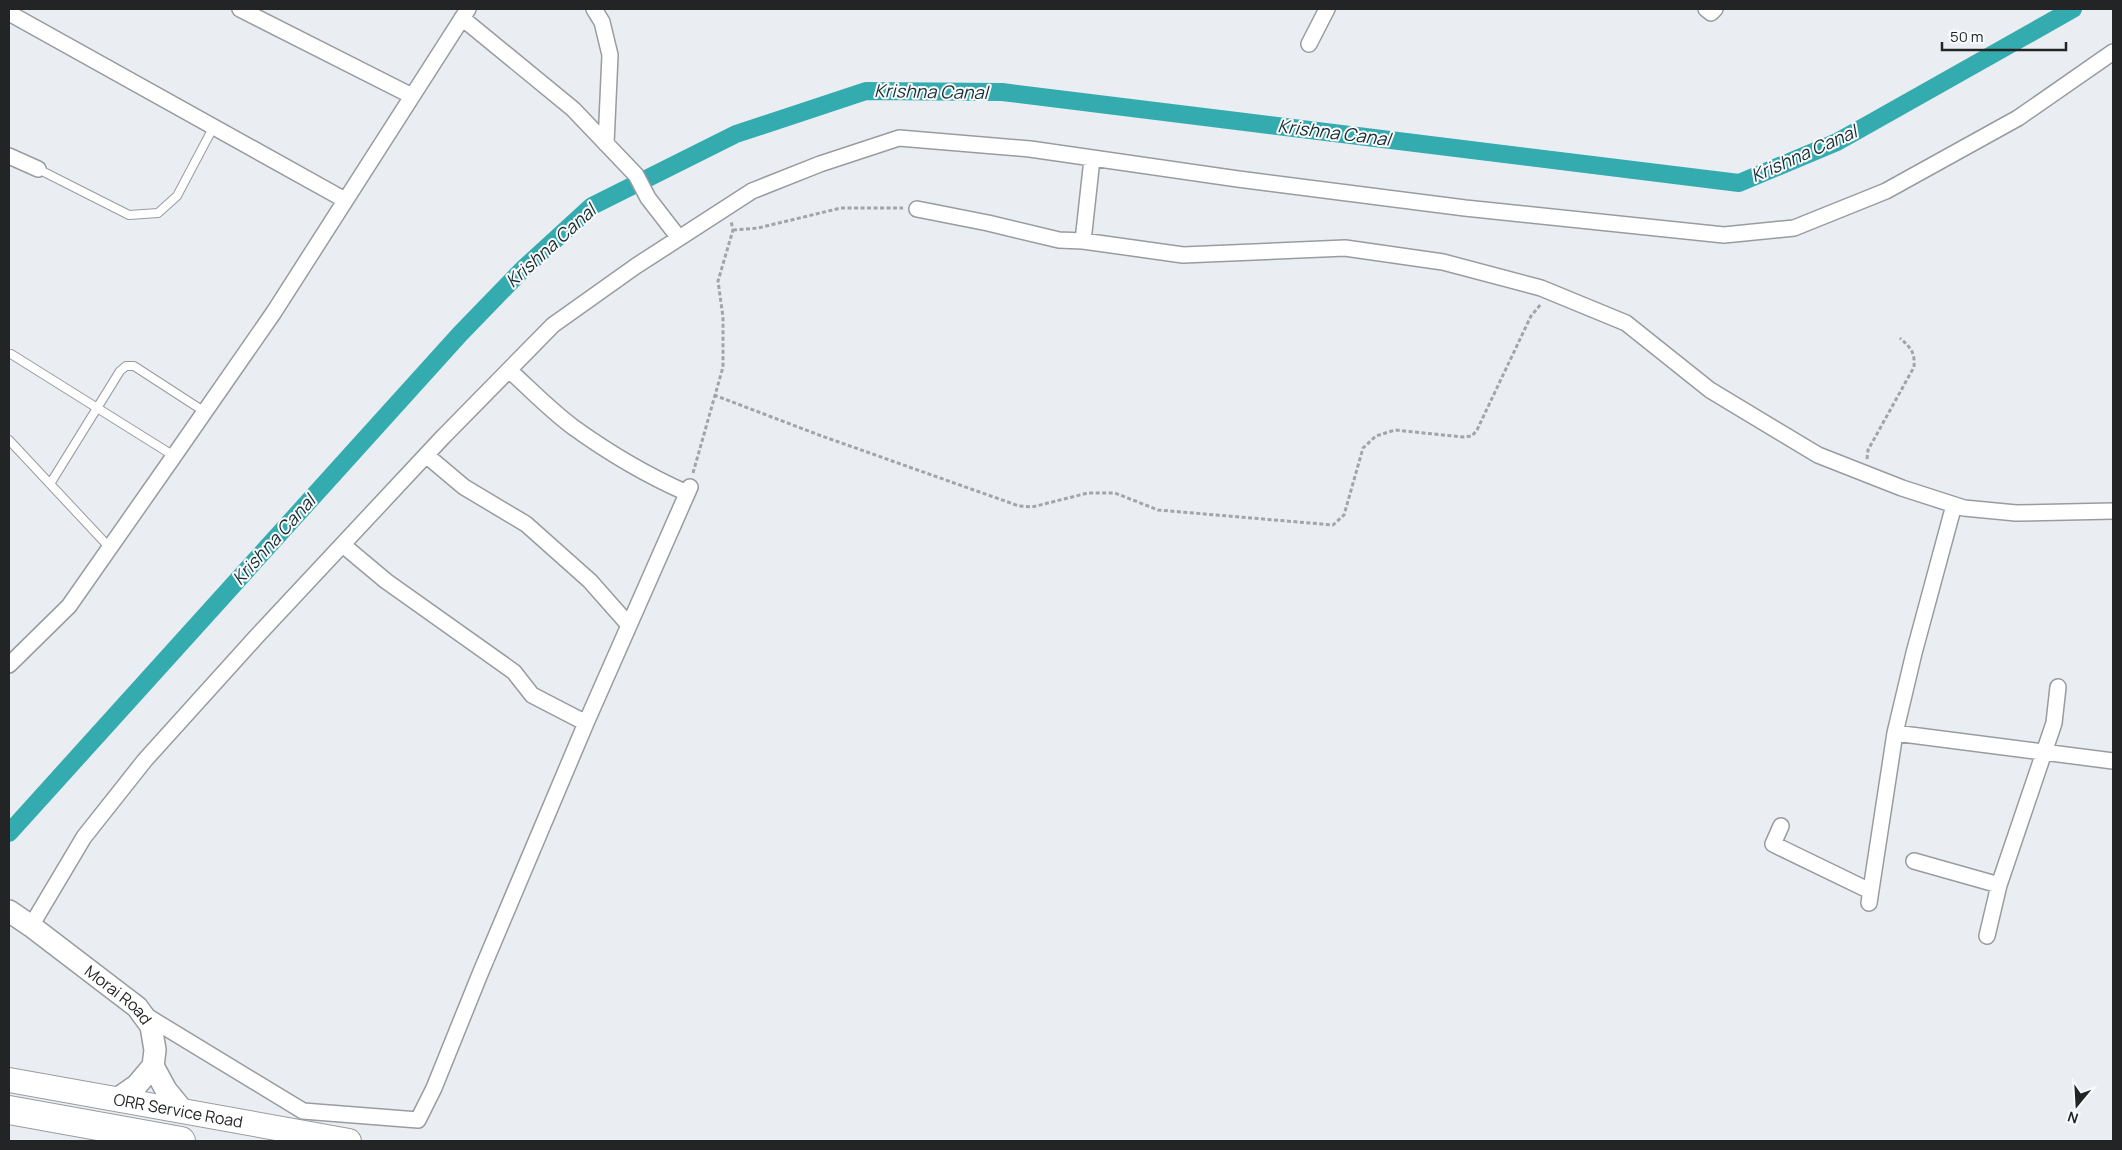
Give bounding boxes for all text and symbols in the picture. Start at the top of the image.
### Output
scale bar [1942,20,2066,52]
text: 50 m [1950,26,1984,47]
water label: Krishna Canal [874,78,991,104]
water label: Krishna Canal [1276,113,1395,151]
water label: Krishna Canal [1747,118,1863,187]
water label: Krishna Canal [500,196,603,292]
water label: Krishna Canal [226,487,322,590]
street label: Morai Road [80,960,157,1029]
north arrow [2052,1080,2102,1130]
street label: ORR Service Road [112,1088,245,1133]
text: N [2065,1107,2081,1128]

